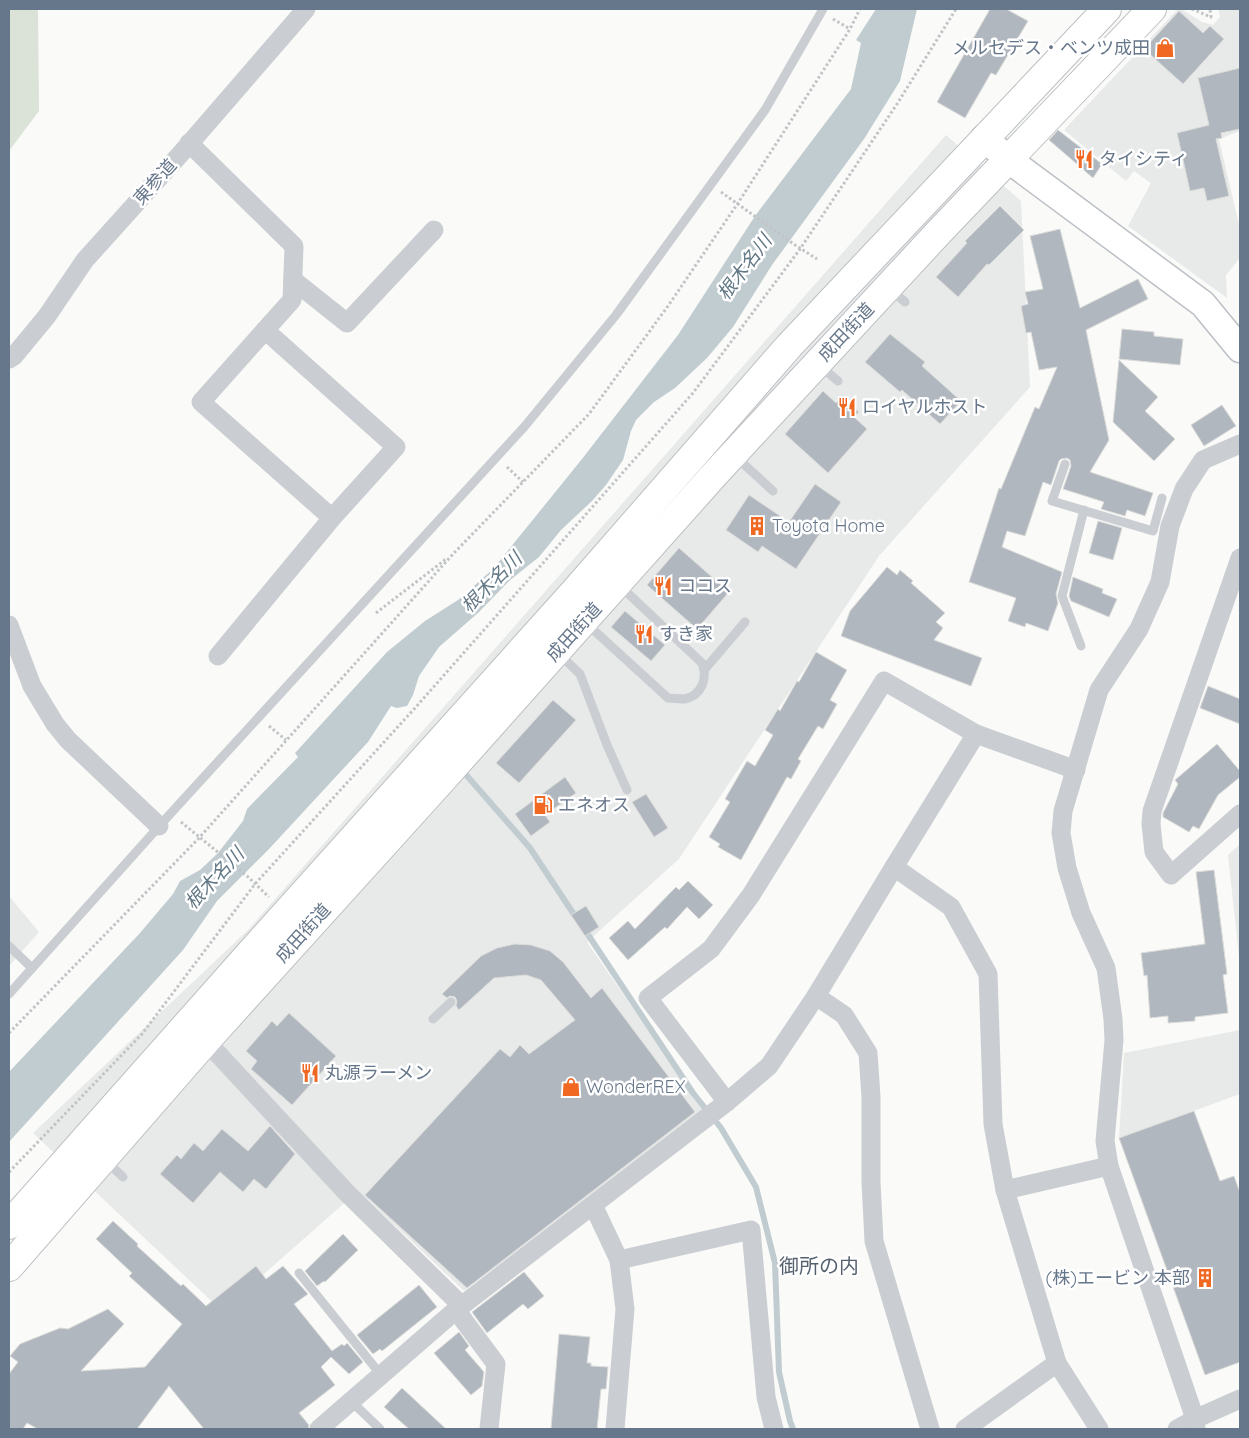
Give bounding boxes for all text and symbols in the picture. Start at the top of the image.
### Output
place label: メルセデス・ベンツ成田 [952,36,1150,59]
shop icon: メルセデス・ベンツ成田 [1154,37,1176,59]
place label: タイシティ [1099,147,1188,170]
restaurant icon: タイシティ [1073,148,1095,170]
street label: 東参道 [128,154,181,209]
water label: 根木名川 [712,228,778,305]
street label: 成田街道 [813,297,879,366]
place label: ロイヤルホスト [862,395,987,418]
restaurant icon: ロイヤルホスト [836,396,858,418]
place label: Toyota Home [772,514,885,537]
building icon: Toyota Home [746,515,768,537]
water label: 根木名川 [456,545,528,617]
place label: ココス [678,574,732,597]
restaurant icon: ココス [652,575,674,597]
street label: 成田街道 [541,597,606,666]
place label: すき家 [659,622,713,645]
restaurant icon: すき家 [633,623,655,645]
place label: エネオス [558,793,630,816]
fuel station icon: エネオス [532,794,554,816]
water label: 根木名川 [179,841,250,914]
street label: 成田街道 [270,898,335,967]
place label: 丸源ラーメン [325,1061,432,1084]
restaurant icon: 丸源ラーメン [299,1062,321,1084]
place label: WonderREX [586,1075,686,1098]
shop icon: WonderREX [560,1076,582,1098]
district label: 御所の内 [779,1253,859,1278]
place label: (株)エービン 本部 [1046,1266,1190,1289]
building icon: (株)エービン 本部 [1194,1267,1216,1289]

